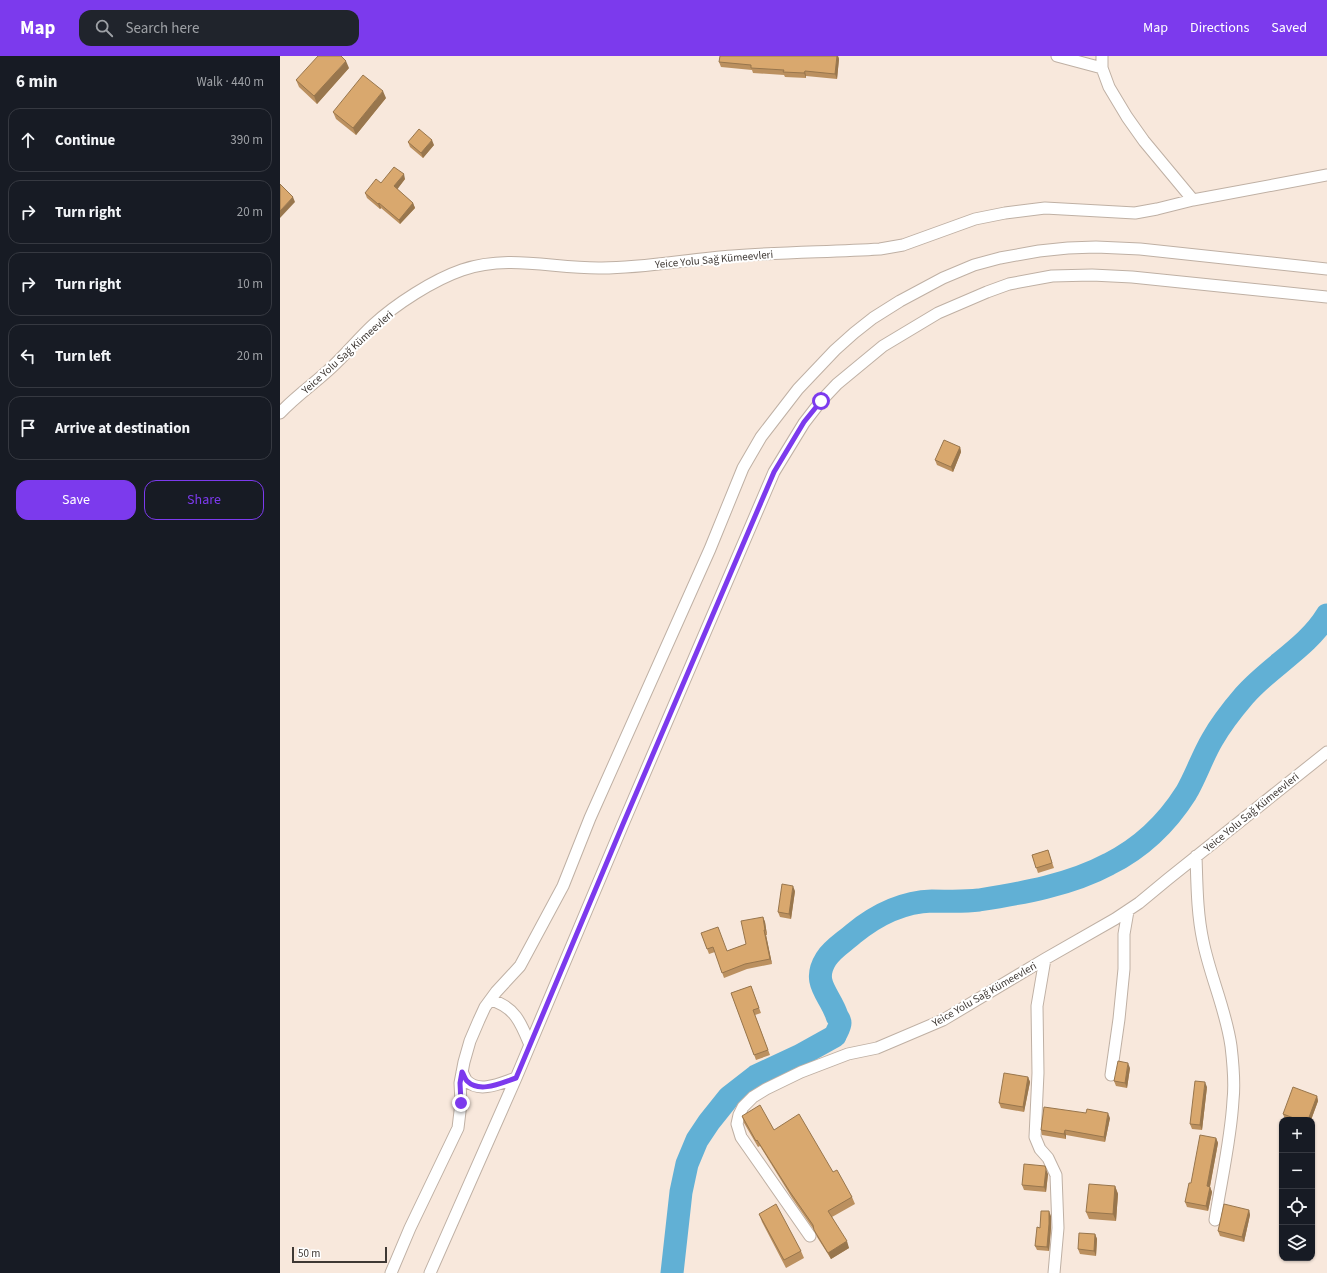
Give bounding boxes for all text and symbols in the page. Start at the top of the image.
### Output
search box [79,10,359,46]
text: Map [20,15,55,42]
icon: search [93,17,115,39]
text: Search here [125,18,199,39]
text: Map [1143,18,1168,38]
text: Directions [1190,18,1249,38]
text: Saved [1271,18,1307,38]
text: 6 min [16,70,57,94]
text: Walk · 440 m [196,73,264,91]
icon: ahead [17,129,39,151]
text: Continue [55,130,115,151]
text: 390 m [230,131,263,149]
icon: right [17,201,39,223]
text: Turn right [55,202,121,223]
text: 20 m [237,203,263,221]
street label: Yeice Yolu Sağ Kümeevleri [653,247,774,272]
icon: right [17,273,39,295]
text: Turn right [55,274,121,295]
text: 10 m [237,275,263,293]
street label: Yeice Yolu Sağ Kümeevleri [298,307,396,398]
icon: left [17,345,39,367]
text: Turn left [55,346,111,367]
text: 20 m [237,347,263,365]
route start [812,392,830,410]
icon: arrive [17,417,39,439]
text: Arrive at destination [55,418,190,439]
button: Save [16,480,136,520]
button: Share [144,480,264,520]
street label: Yeice Yolu Sağ Kümeevleri [1200,769,1302,856]
street label: Yeice Yolu Sağ Kümeevleri [928,958,1039,1031]
route end [452,1094,470,1112]
map controls [1279,1117,1315,1261]
button: + [1279,1117,1315,1153]
button: − [1279,1153,1315,1189]
button: locate [1279,1189,1315,1225]
button: layers [1279,1225,1315,1261]
scale bar [292,1245,387,1264]
text: 50 m [298,1246,320,1261]

